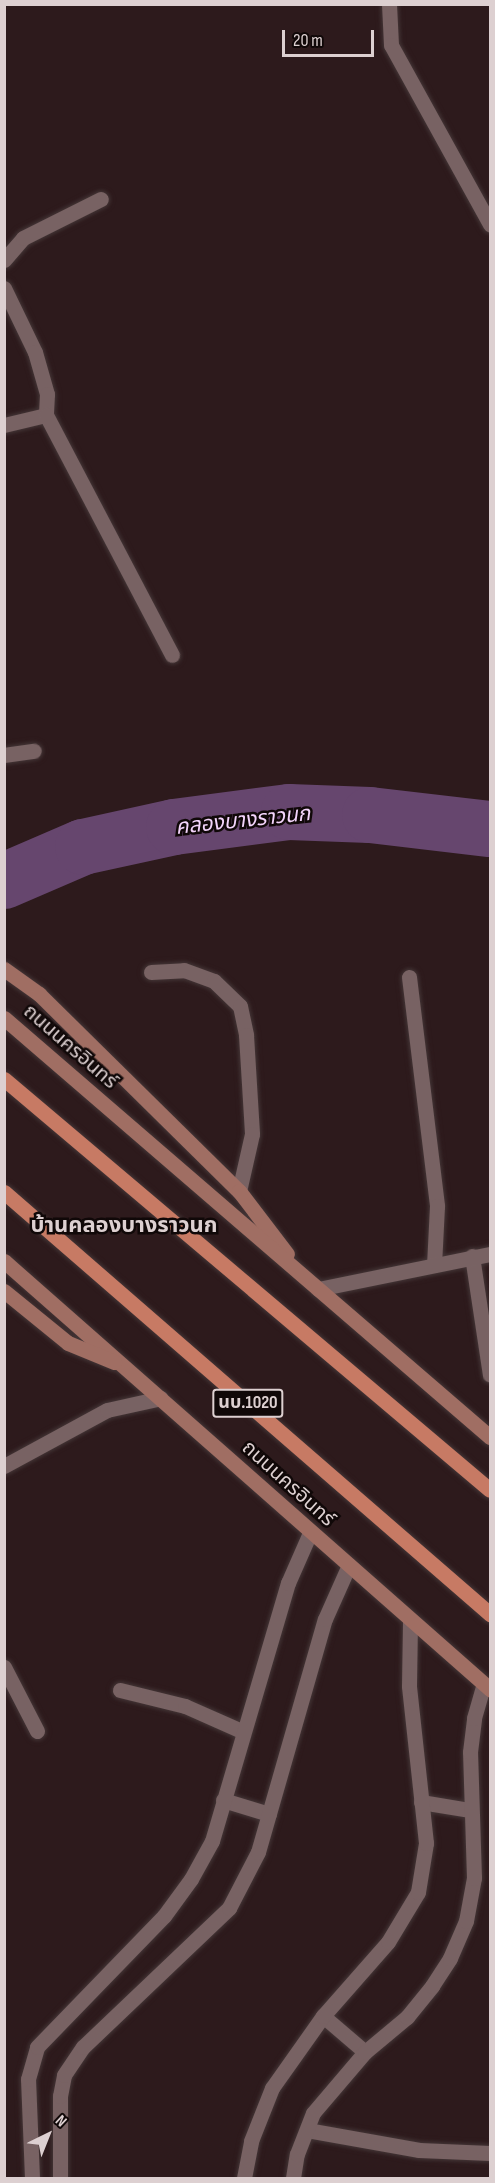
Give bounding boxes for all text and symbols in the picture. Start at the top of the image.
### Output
scale bar [285,18,376,56]
text: 20 m [293,30,323,51]
water label: คลองบางราวนก [174,801,312,841]
street label: ถนนนครอินทร์ [18,1000,122,1094]
district label: บ้านคลองบางราวนก [30,1213,218,1239]
road number: นบ.1020 [212,1388,284,1418]
street label: ถนนนครอินทร์ [237,1436,339,1532]
north arrow [18,2105,78,2165]
text: N [51,2112,70,2131]

